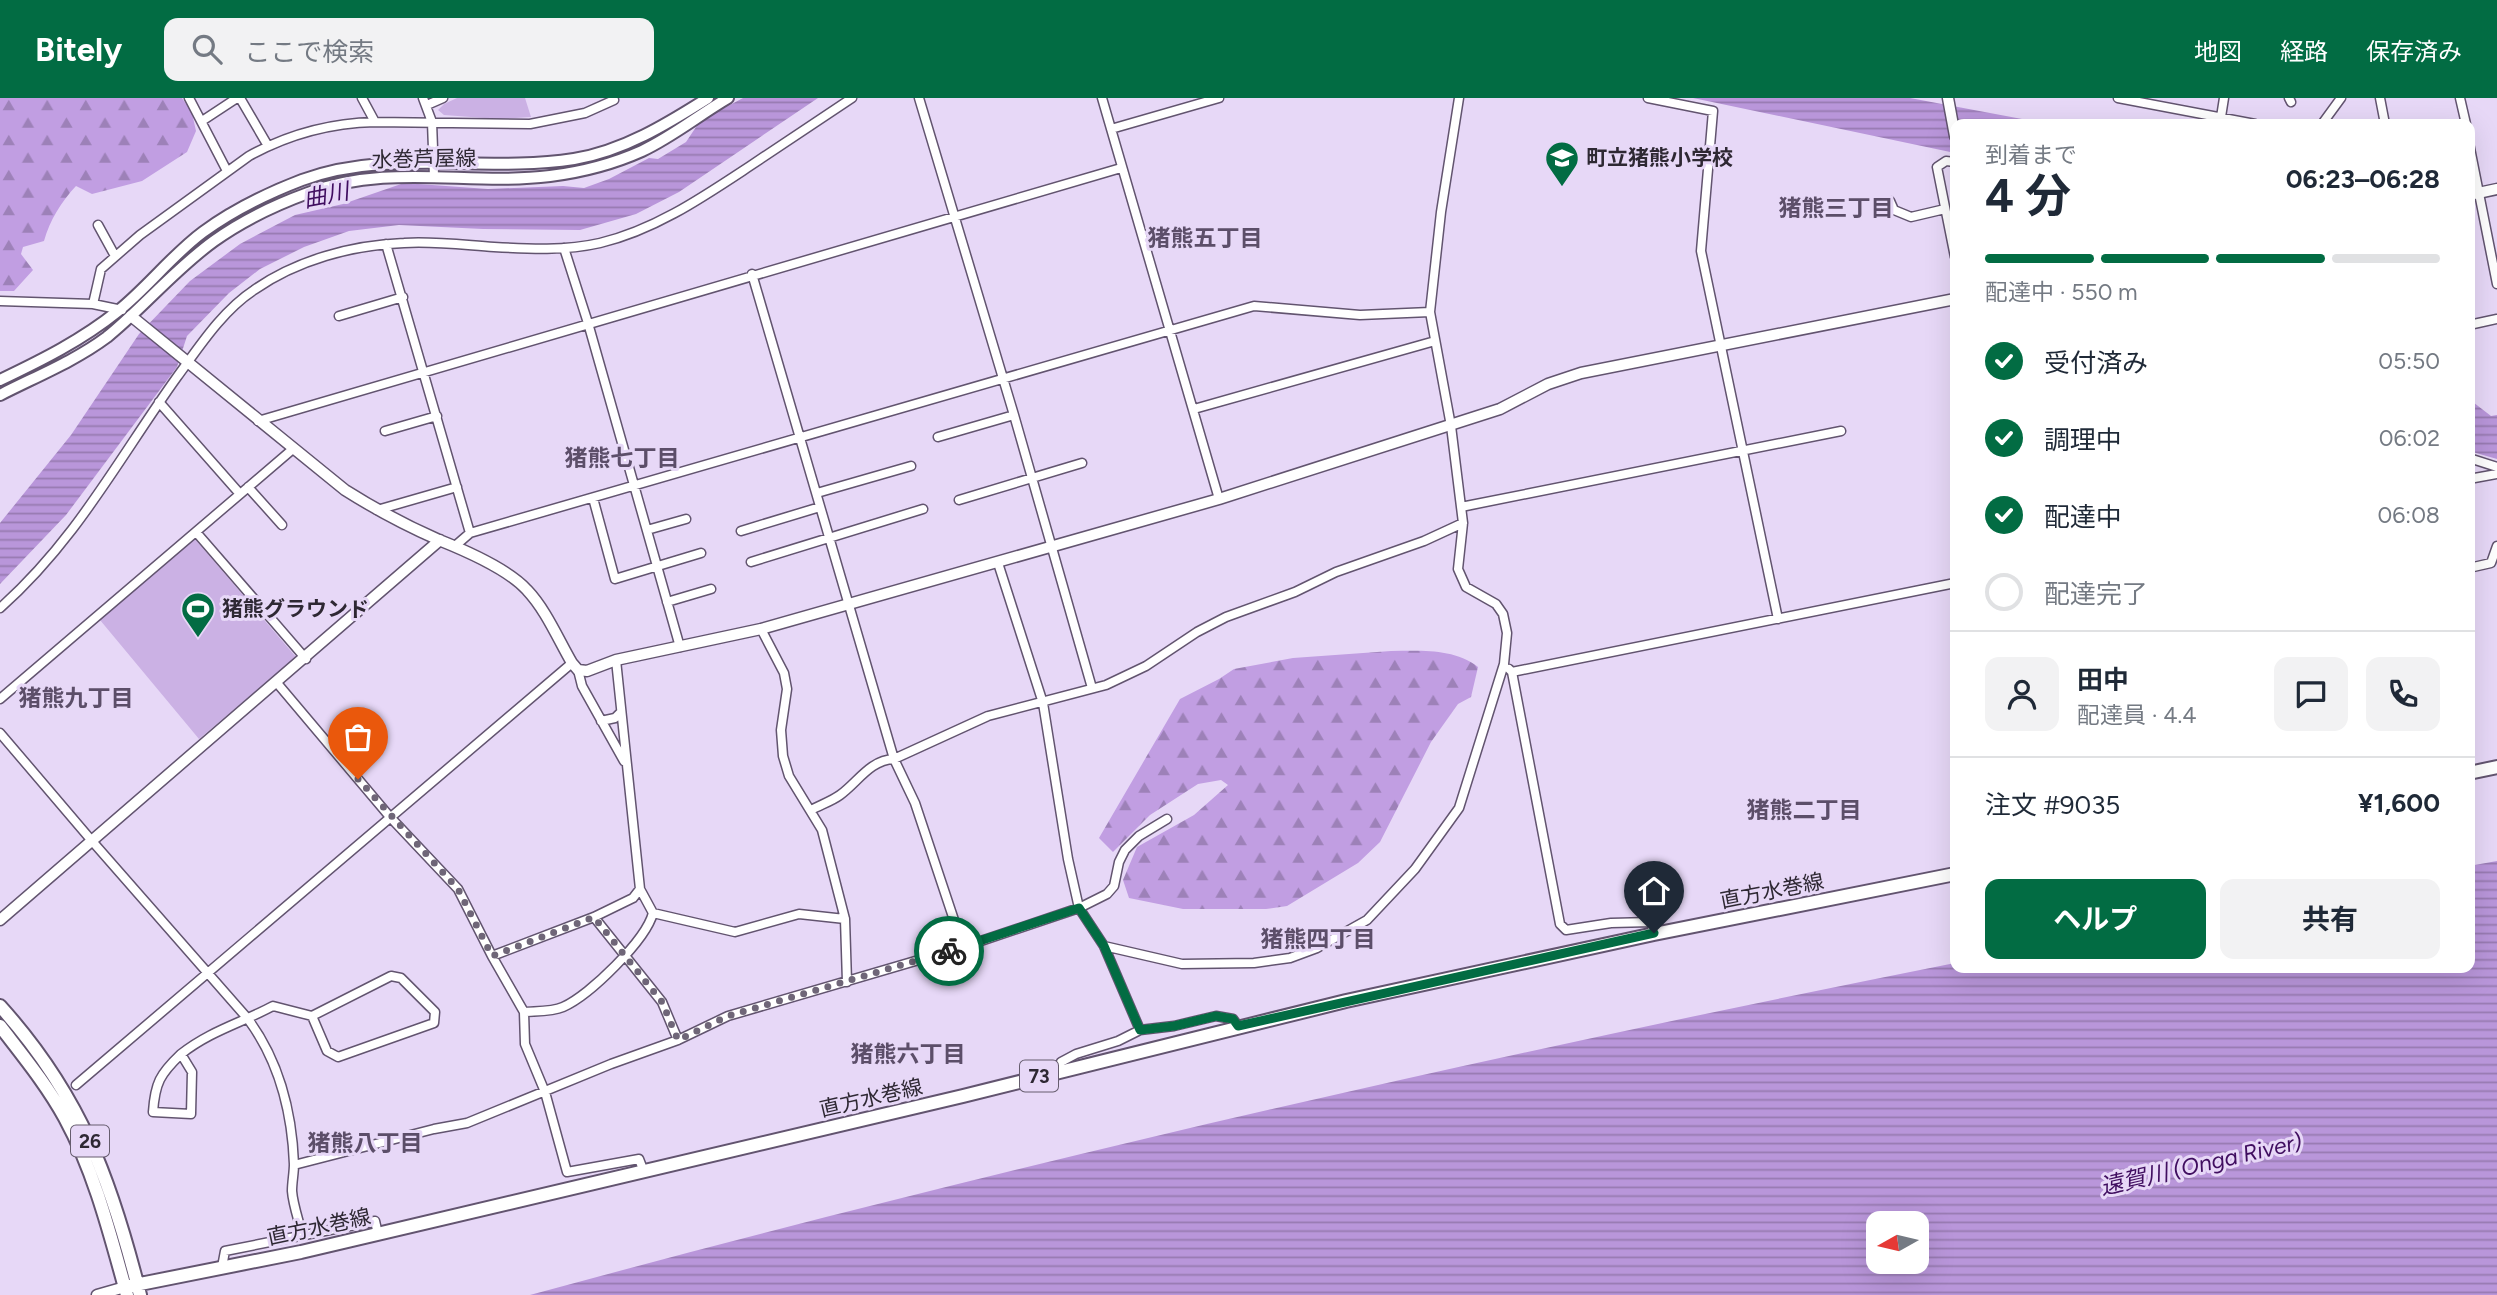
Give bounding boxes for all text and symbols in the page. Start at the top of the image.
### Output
search box [164,18,654,81]
text: Bitely [35,30,122,69]
icon: search [188,30,226,68]
text: ここで検索 [244,36,374,68]
text: 地図 [2194,37,2242,66]
text: 経路 [2280,37,2328,66]
text: 保存済み [2366,37,2462,66]
school or university icon: 町立猪熊小学校 [1543,139,1581,188]
text: 到着まで [1985,141,2077,169]
street label: 水巻芦屋線 [371,145,477,172]
place label: 町立猪熊小学校 [1586,145,1733,170]
text: 06:23–06:28 [2286,163,2440,195]
text: 4 分 [1985,168,2071,224]
water label: 曲川 [301,176,354,213]
district label: 猪熊三丁目 [1779,194,1894,222]
district label: 猪熊五丁目 [1148,224,1263,252]
text: 配達中 · 550 m [1985,278,2138,306]
icon: check [1985,342,2023,380]
text: 受付済み [2044,347,2148,379]
text: 05:50 [2378,347,2440,375]
icon: check [1985,419,2023,457]
text: 調理中 [2044,424,2122,456]
text: 06:02 [2379,424,2440,452]
district label: 猪熊七丁目 [565,444,680,472]
icon: check [1985,496,2023,534]
text: 配達中 [2044,501,2122,533]
text: 06:08 [2378,501,2440,529]
text: 配達完了 [2044,578,2148,610]
sports icon: 猪熊グラウンド [179,590,217,639]
place label: 猪熊グラウンド [222,596,369,621]
button: person [1985,657,2059,731]
button: chat [2274,657,2348,731]
button: phone [2366,657,2440,731]
text: 田中 [2077,664,2129,696]
district label: 猪熊九丁目 [19,684,134,712]
text: 配達員 · 4.4 [2077,701,2197,729]
pin [328,707,388,779]
icon: bag [339,718,377,756]
text: ¥1,600 [2358,787,2440,819]
text: 注文 #9035 [1985,789,2120,821]
district label: 猪熊二丁目 [1747,796,1862,824]
pin [1624,861,1684,933]
street label: 直方水巻線 [1718,868,1826,913]
icon: home [1635,872,1673,910]
button: ヘルプ [1985,879,2206,959]
button: 共有 [2220,879,2440,959]
courier [914,916,984,986]
district label: 猪熊四丁目 [1261,925,1376,953]
icon: bike [930,932,968,970]
district label: 猪熊六丁目 [851,1040,966,1068]
road number: 73 [1020,1060,1058,1092]
street label: 直方水巻線 [817,1074,925,1122]
road number: 26 [71,1126,109,1156]
water label: 遠賀川 (Onga River) [2097,1127,2305,1201]
district label: 猪熊八丁目 [308,1129,423,1157]
street label: 直方水巻線 [265,1203,373,1250]
north arrow [1866,1211,1928,1274]
map controls [1866,1211,1929,1274]

